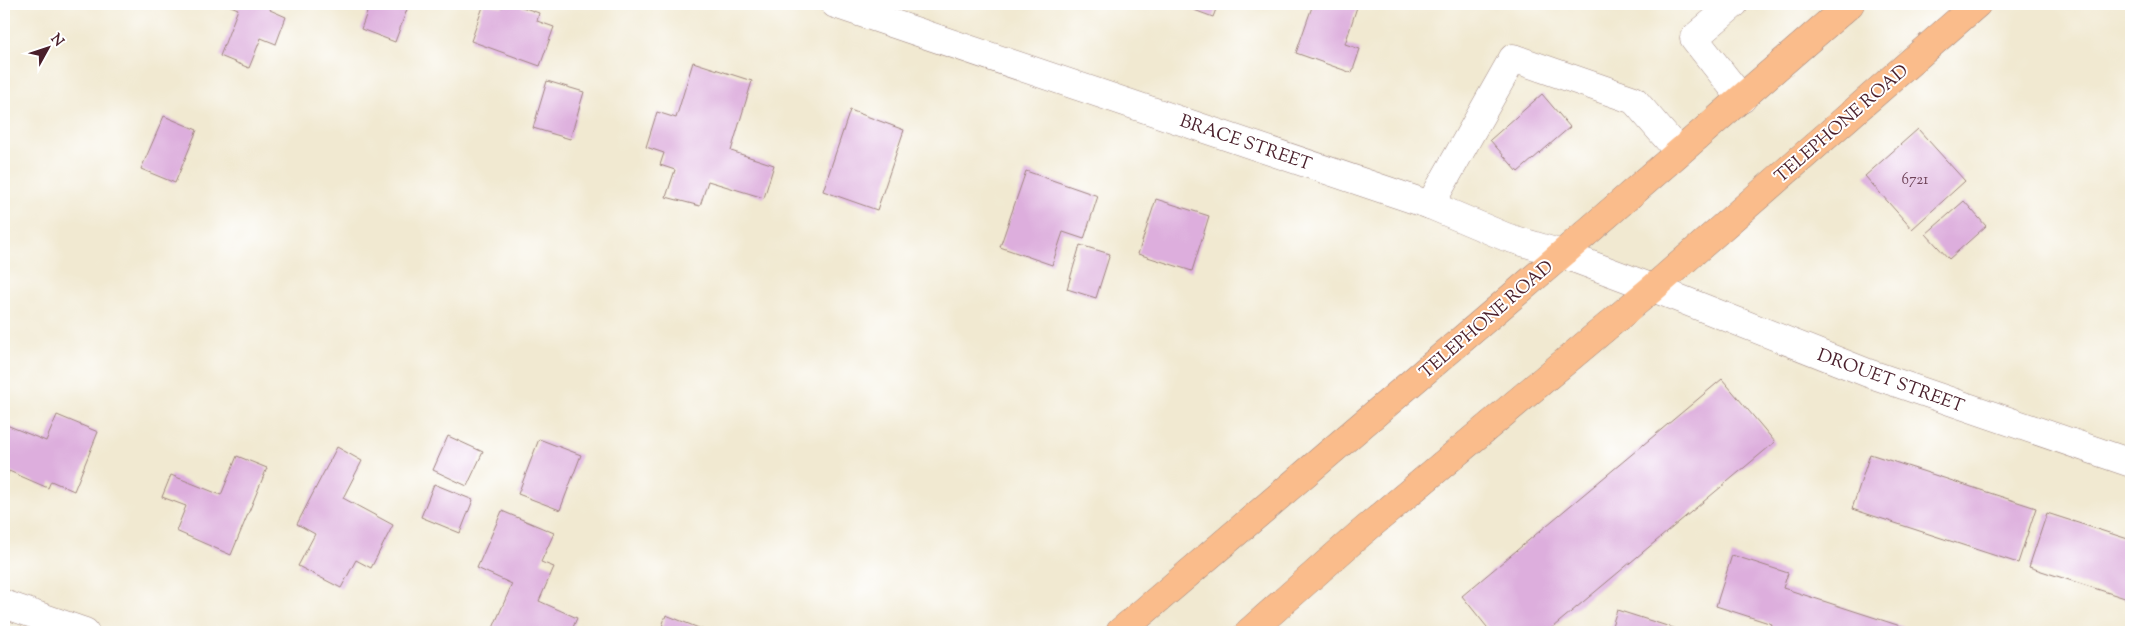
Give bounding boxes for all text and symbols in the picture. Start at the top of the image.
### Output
north arrow [22,22,72,72]
text: N [45,30,68,52]
street label: TELEPHONE ROAD [1770,59,1915,190]
street label: BRACE STREET [1176,109,1315,179]
house number: 6721 [1902,170,1928,191]
street label: TELEPHONE ROAD [1415,255,1560,386]
street label: DROUET STREET [1813,343,1968,421]

